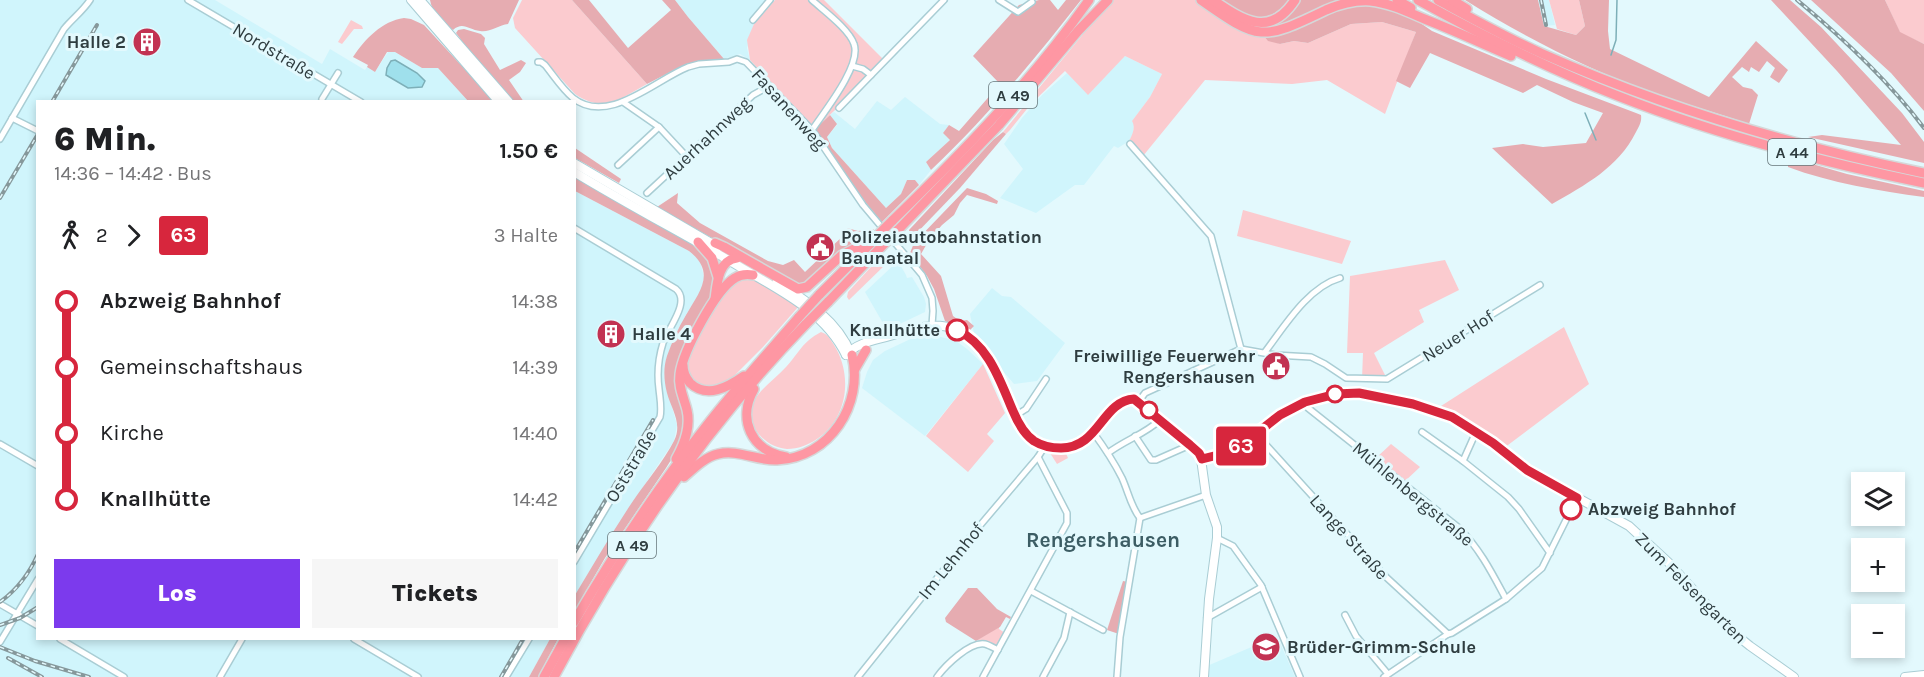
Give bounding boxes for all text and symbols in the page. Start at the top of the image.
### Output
street label: Nordstraße [229,18,319,84]
building icon: Halle 2 [131,26,163,58]
place label: Halle 2 [67,31,126,53]
street label: Fasanenweg [747,64,831,154]
road number: A 49 [989,82,1037,108]
street label: Auerhahnweg [659,92,755,184]
text: 6 Min. [54,120,155,158]
text: 1.50 € [499,138,558,164]
road number: A 44 [1768,139,1816,165]
text: 14:36 – 14:42 · Bus [54,162,212,185]
icon: walk [54,219,87,252]
icon: forward [117,219,150,252]
text: 63 [171,223,196,247]
text: 2 [96,224,108,247]
text: 3 Halte [494,224,558,247]
place label: Polizeiautobahnstation Baunatal [841,226,1042,269]
public building icon: Polizeiautobahnstation Baunatal [804,231,836,263]
text: Abzweig Bahnhof [100,288,281,314]
text: 14:38 [512,290,558,313]
street label: Neuer Hof [1418,305,1499,367]
building icon: Halle 4 [595,318,627,350]
place label: Knallhütte [849,319,940,341]
marker: Knallhütte [946,319,968,341]
place label: Halle 4 [632,323,691,345]
place label: Freiwillige Feuerwehr Rengershausen [1074,345,1255,388]
public building icon: Freiwillige Feuerwehr Rengershausen [1260,350,1292,382]
text: Gemeinschaftshaus [100,354,303,380]
text: 14:39 [512,356,558,379]
unlabelled marker [1326,385,1344,403]
unlabelled marker [1140,401,1158,419]
text: Kirche [100,420,164,446]
text: 14:40 [513,422,558,445]
street label: Oststraße [601,426,661,506]
line badge: 63 [1214,426,1268,466]
text: 63 [1228,434,1254,458]
street label: Mühlenbergstraße [1348,437,1478,551]
map controls [1851,472,1905,658]
button: layers [1851,472,1905,526]
text: Knallhütte [100,486,211,512]
text: 14:42 [513,488,558,511]
street label: Lange Straße [1305,490,1393,584]
marker: Abzweig Bahnhof [1560,498,1582,520]
place label: Abzweig Bahnhof [1588,498,1736,520]
street label: Im Lehnhof [913,518,989,604]
district label: Rengershausen [1026,528,1180,552]
street label: Zum Felsengarten [1631,528,1751,648]
road number: A 49 [608,532,656,558]
button: + [1851,538,1905,592]
button: Los [54,559,300,628]
button: Tickets [312,559,558,628]
button: − [1851,604,1905,658]
school or university icon: Brüder-Grimm-Schule [1250,631,1282,663]
place label: Brüder-Grimm-Schule [1287,636,1476,658]

